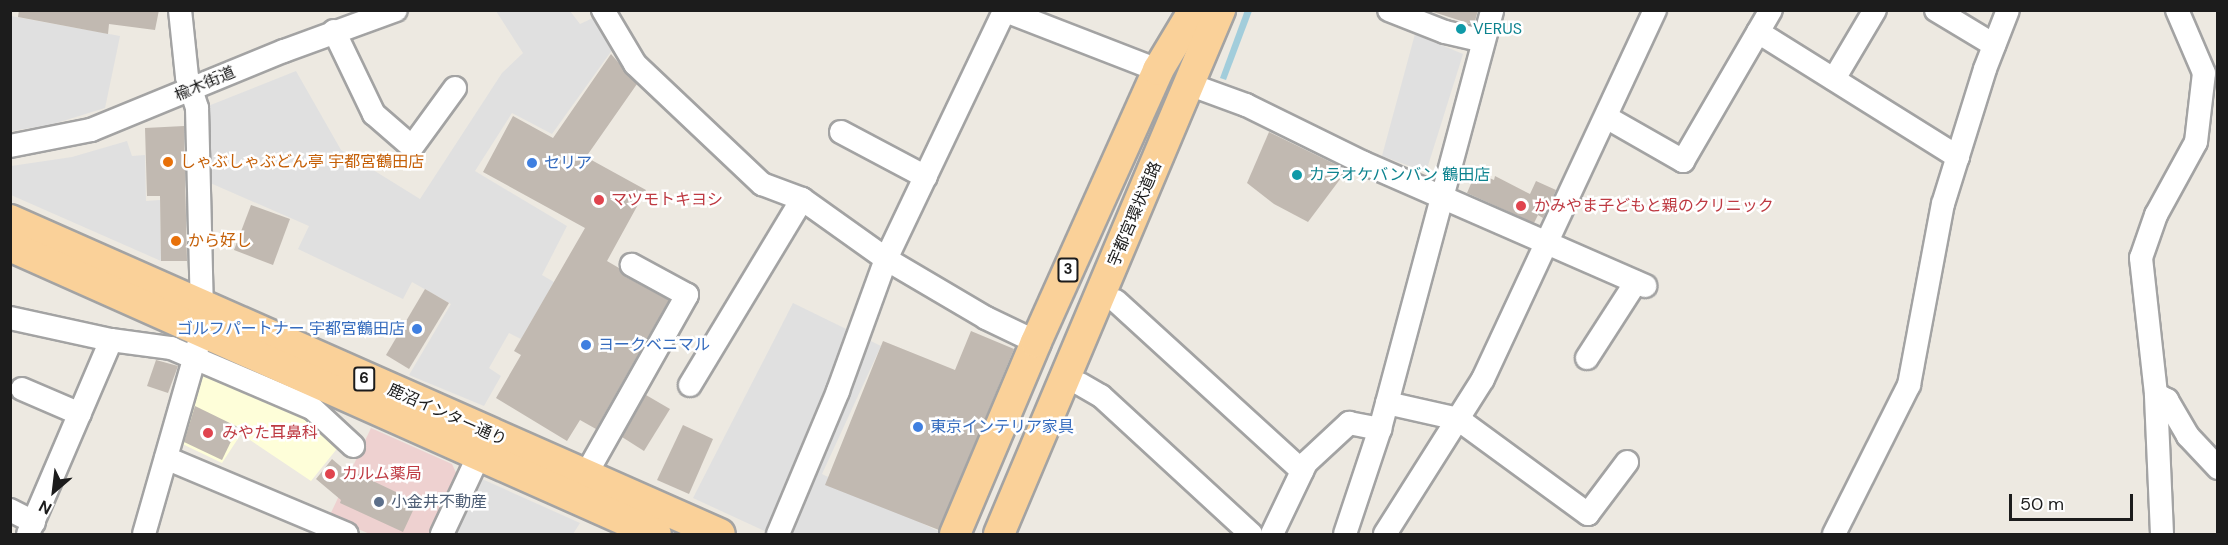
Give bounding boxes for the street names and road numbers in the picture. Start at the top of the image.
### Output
street label: 楡木街道 [172,63,238,105]
street label: 宇都宮環状道路 [1104,159,1166,269]
road number: 3 [1056,258,1080,282]
road number: 6 [352,367,376,391]
street label: 鹿沼インター通り [385,380,509,450]

